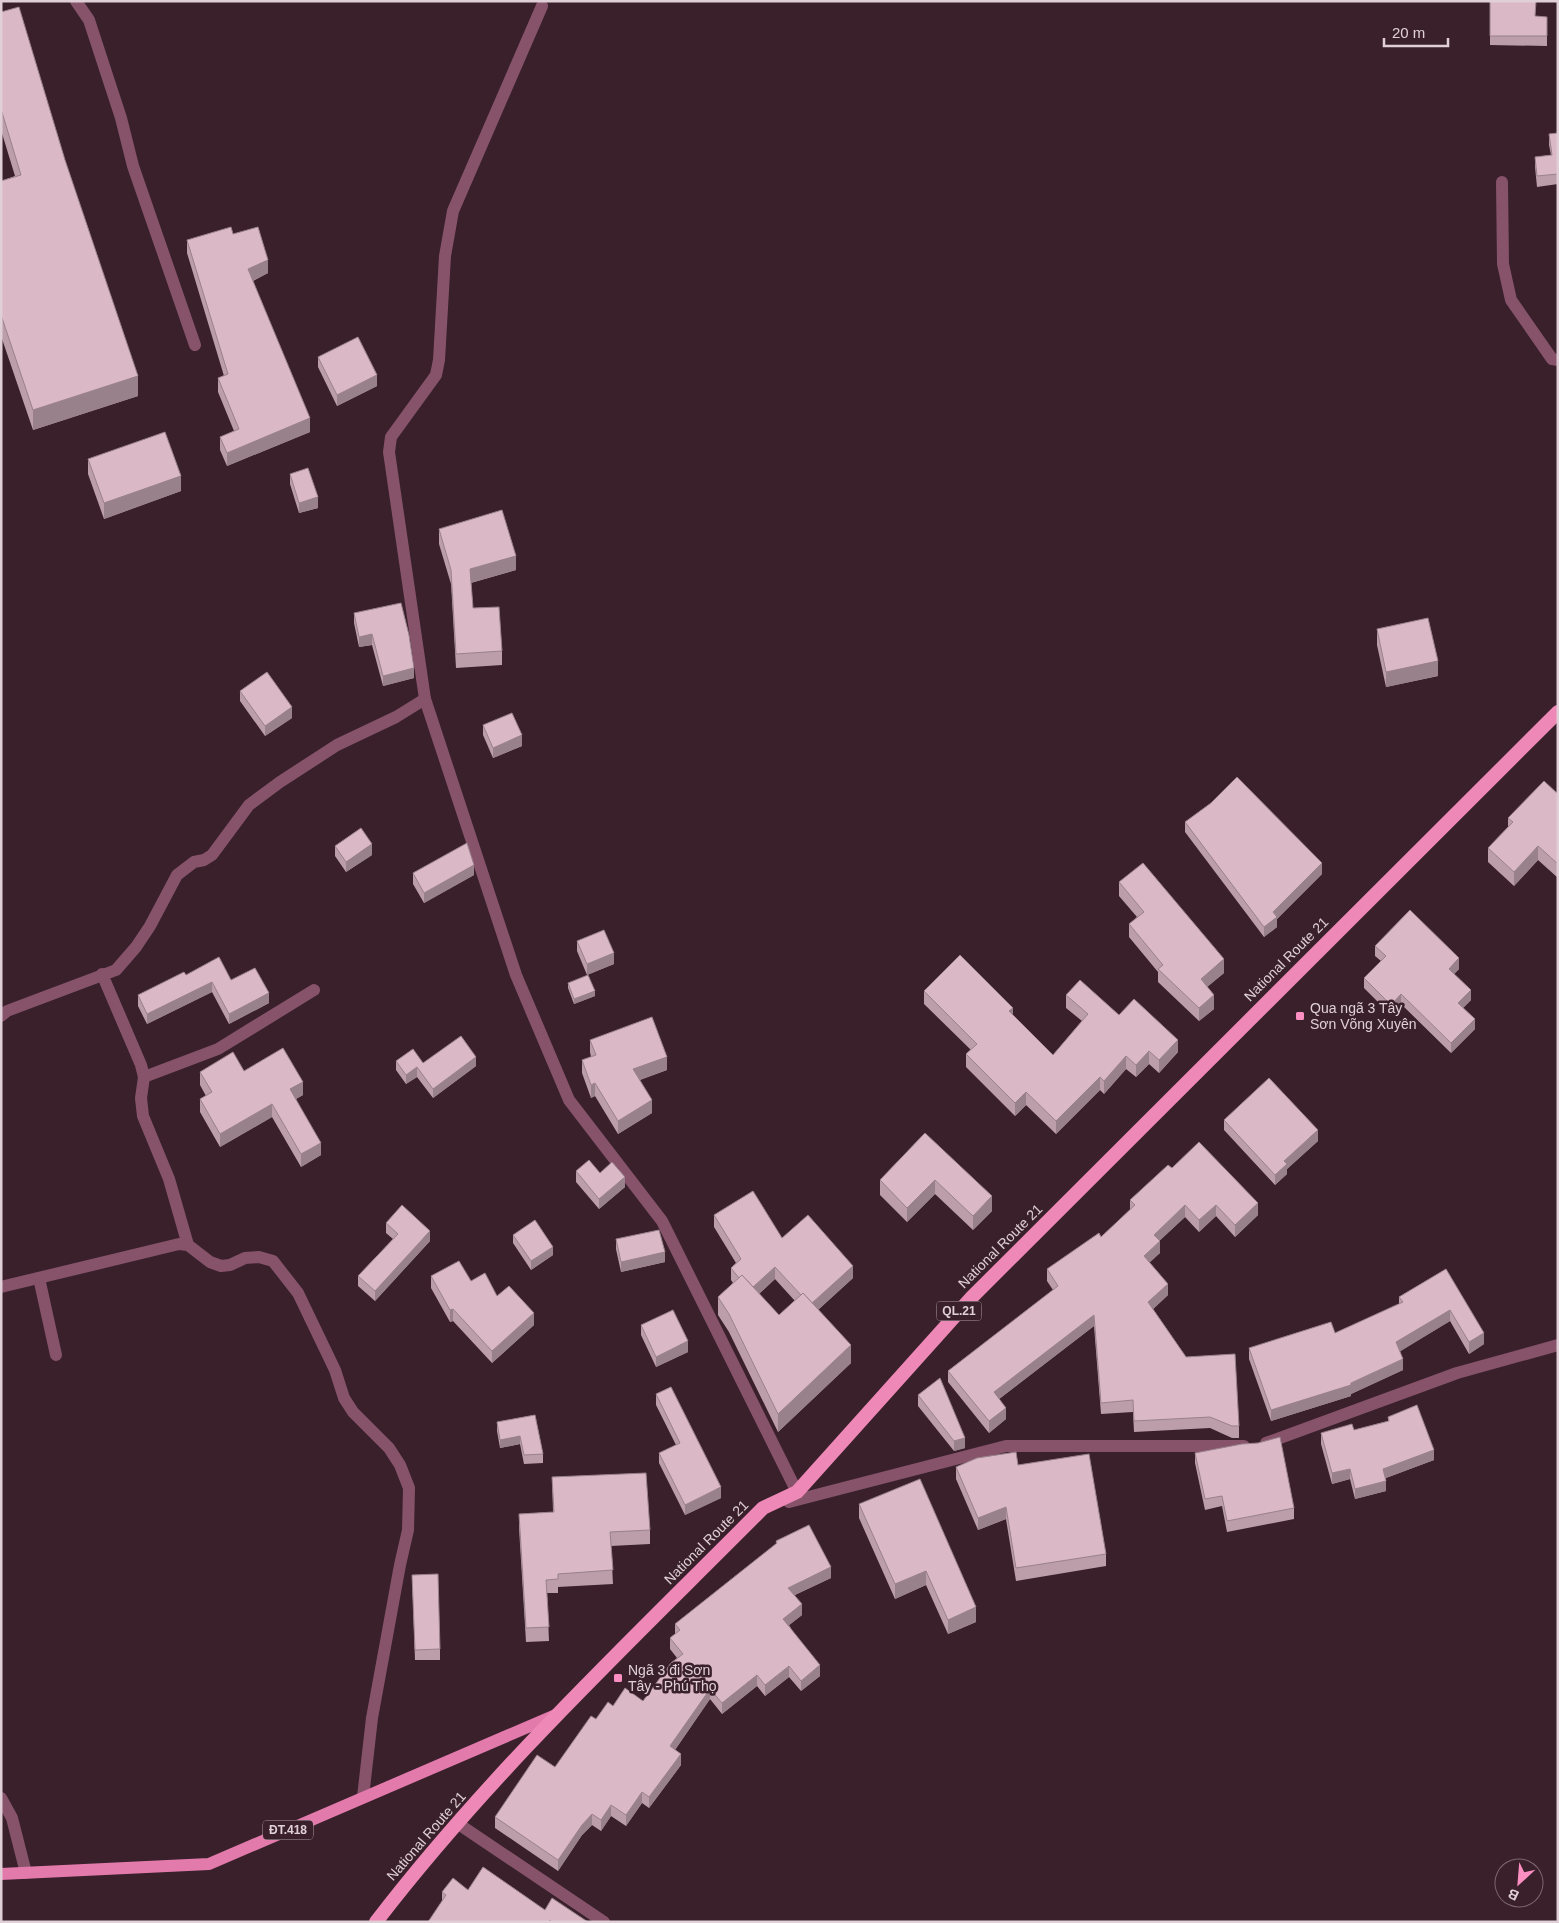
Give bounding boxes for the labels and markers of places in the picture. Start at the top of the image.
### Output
place label: Qua ngã 3 Tây Sơn Võng Xuyên [1310,1000,1416,1032]
marker: Qua ngã 3 Tây Sơn Võng Xuyên [1294,1010,1306,1022]
place label: Ngã 3 đi Sơn Tây - Phú Thọ [628,1662,717,1694]
marker: Ngã 3 đi Sơn Tây - Phú Thọ [612,1672,624,1684]

